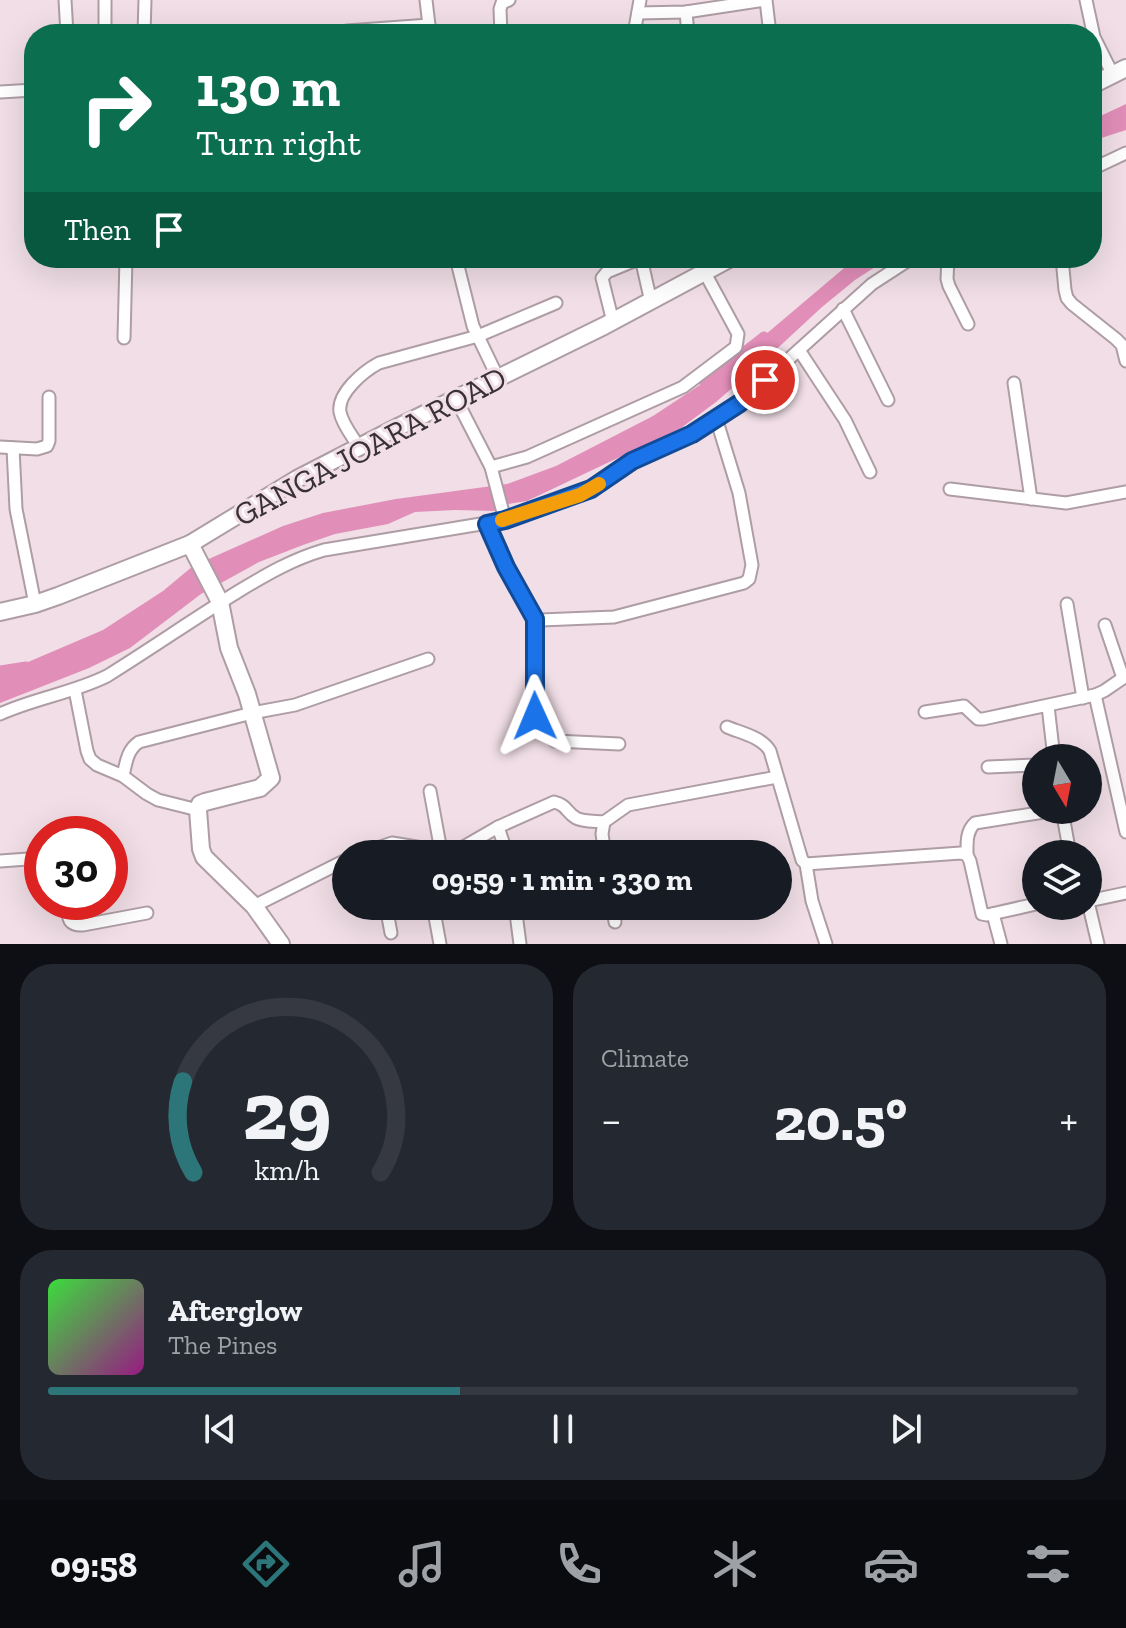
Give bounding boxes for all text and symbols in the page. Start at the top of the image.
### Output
text: 130 m [196,53,340,120]
icon: right [64,56,168,160]
text: Turn right [196,121,361,164]
icon: arrive [147,208,191,252]
text: Then [64,212,131,248]
pin [731,346,799,414]
street label: GANGA JOARA ROAD [227,358,513,534]
icon: arrive [743,358,787,402]
position arrow [493,674,577,758]
north arrow [1022,744,1102,824]
map controls [1022,744,1102,920]
speed limit sign: 30 [24,816,128,920]
button: layers [1022,840,1102,920]
text: 09:59 · 1 min · 330 m [432,862,692,898]
text: Climate [601,1042,689,1074]
text: 29 [242,1060,331,1160]
text: 20.5° [774,1083,907,1155]
text: − [601,1093,622,1146]
text: + [1059,1093,1078,1146]
text: km/h [254,1153,319,1187]
text: Afterglow [168,1293,302,1329]
text: The Pines [168,1329,278,1361]
icon: previous [198,1407,242,1451]
icon: pause [541,1407,585,1451]
icon: next [884,1407,928,1451]
icon: directions [238,1536,294,1592]
icon: music [394,1536,450,1592]
icon: phone [551,1536,607,1592]
icon: climate [707,1536,763,1592]
icon: car [863,1536,919,1592]
icon: filters [1020,1536,1076,1592]
text: 09:58 [50,1543,137,1586]

